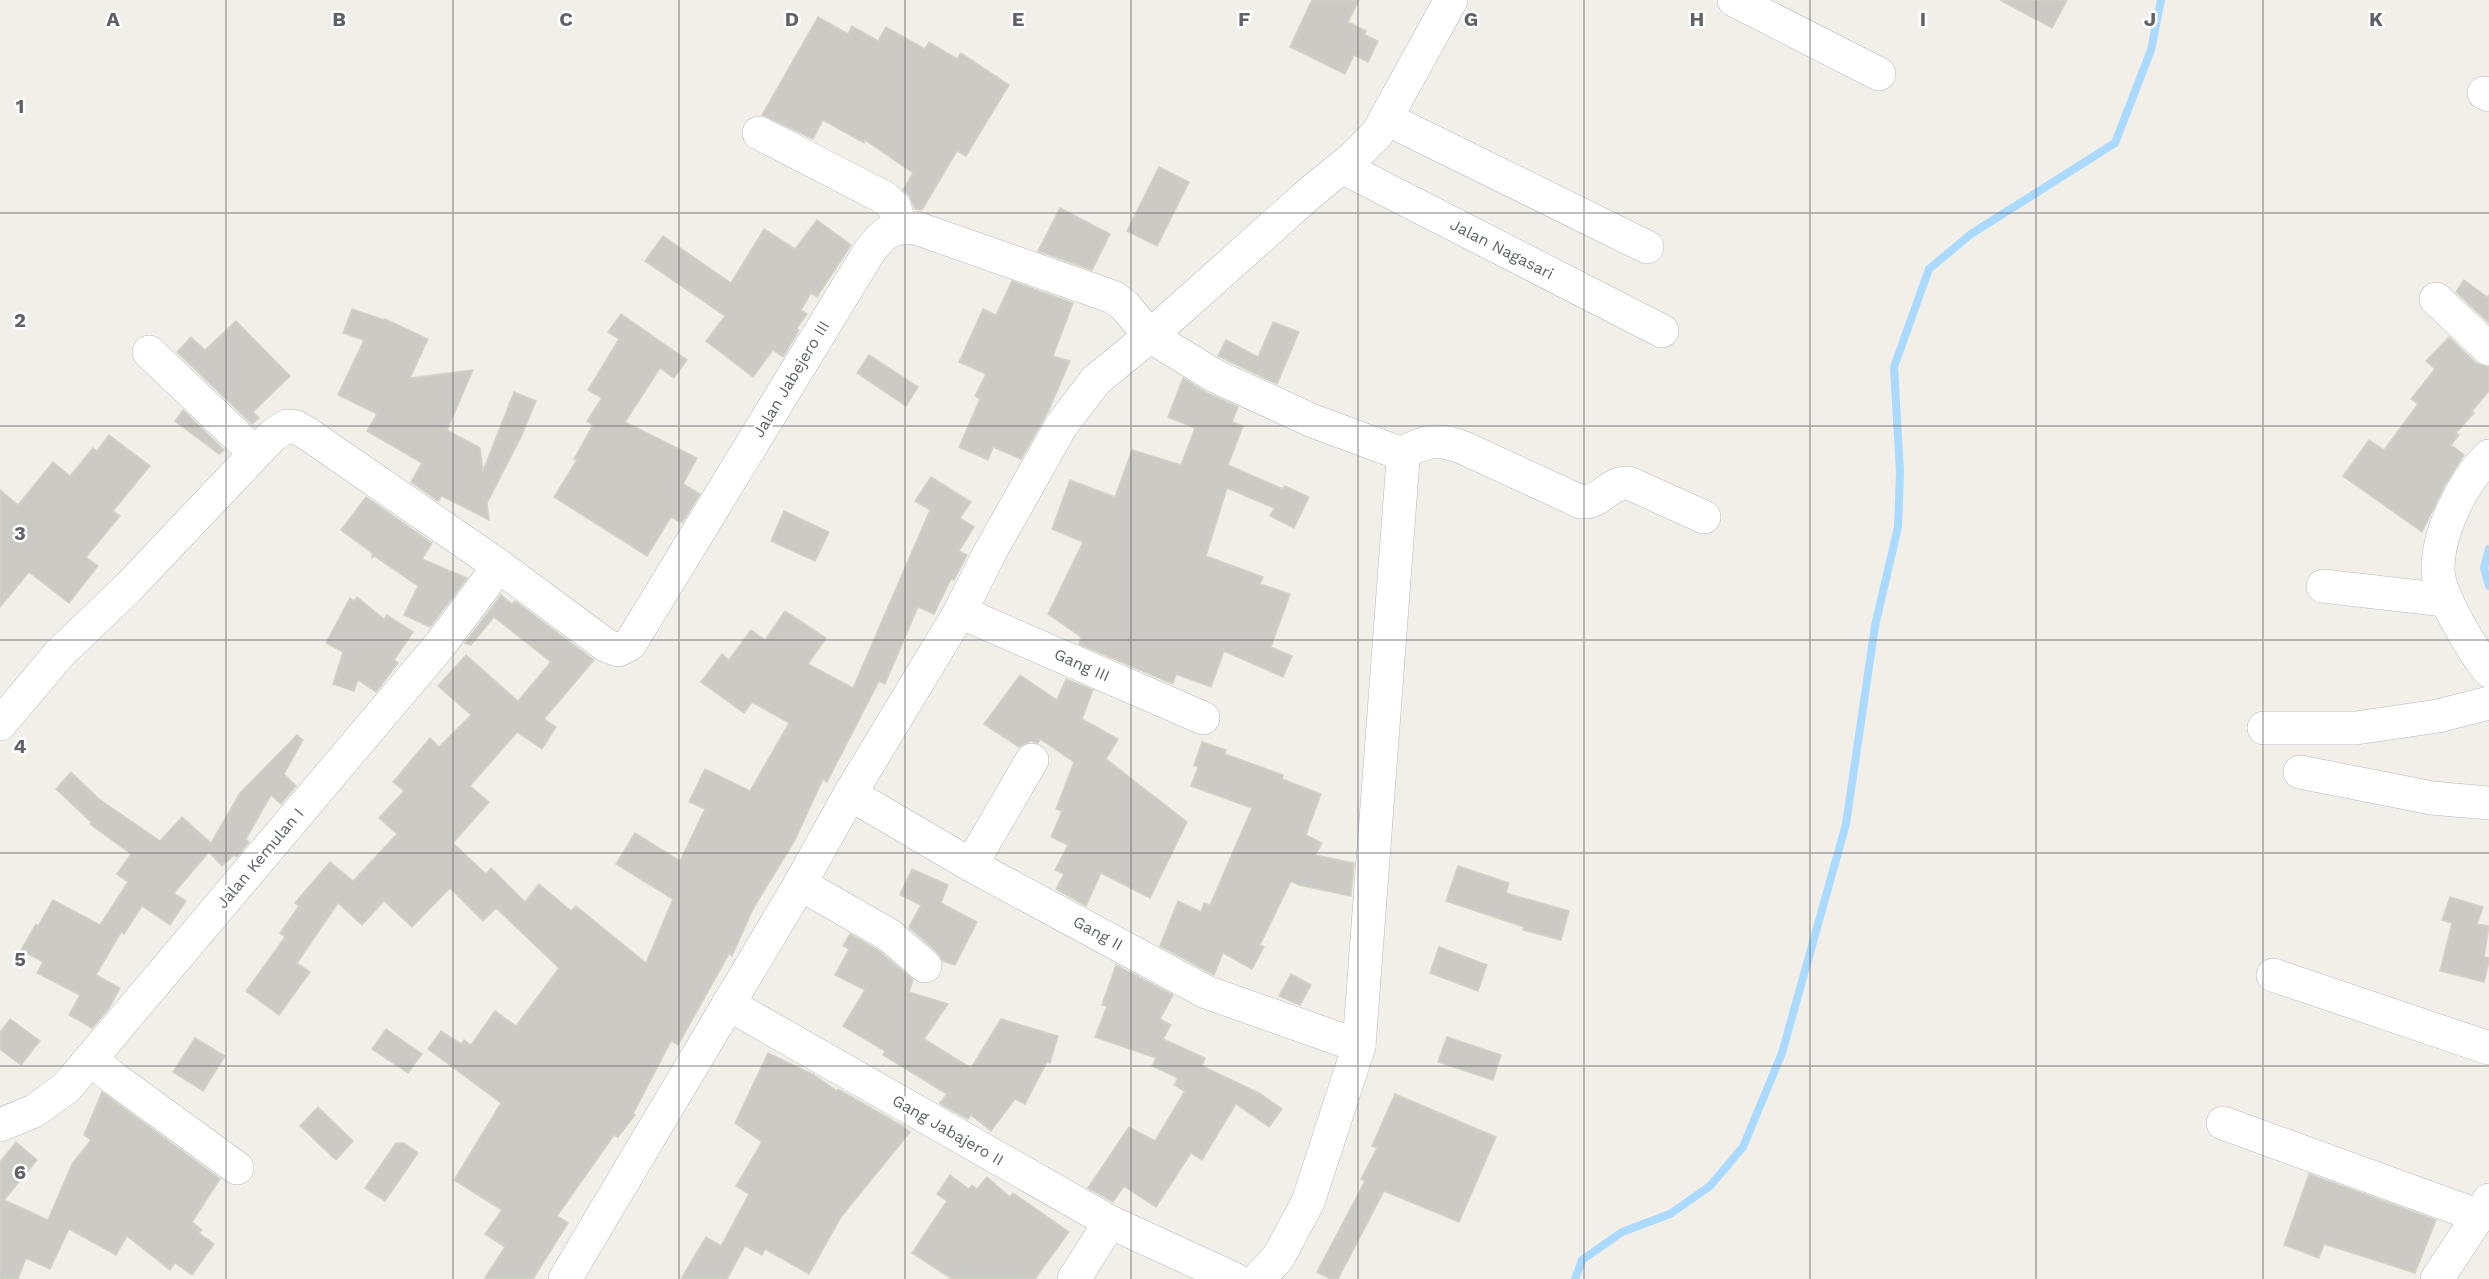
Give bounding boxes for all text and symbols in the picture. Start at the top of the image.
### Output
text: A [106,7,120,31]
text: B [332,7,346,31]
text: C [559,7,573,31]
text: D [785,7,799,31]
text: E [1012,7,1024,31]
text: F [1238,7,1250,31]
text: G [1464,7,1478,31]
text: H [1690,7,1704,31]
text: I [1920,7,1926,31]
text: J [2144,7,2156,31]
text: K [2369,7,2383,31]
text: 1 [16,94,24,118]
street label: Jalan Nagasari [1447,215,1557,283]
text: 2 [14,308,26,332]
street label: Jalan Jabejero III [749,317,833,441]
text: 3 [14,521,26,545]
street label: Gang III [1051,644,1113,686]
text: 4 [14,734,27,758]
street label: Jalan Kemulan I [212,804,308,912]
street label: Gang II [1070,912,1126,954]
text: 5 [14,947,26,971]
street label: Gang Jabajero II [889,1090,1007,1170]
text: 6 [14,1160,26,1184]

